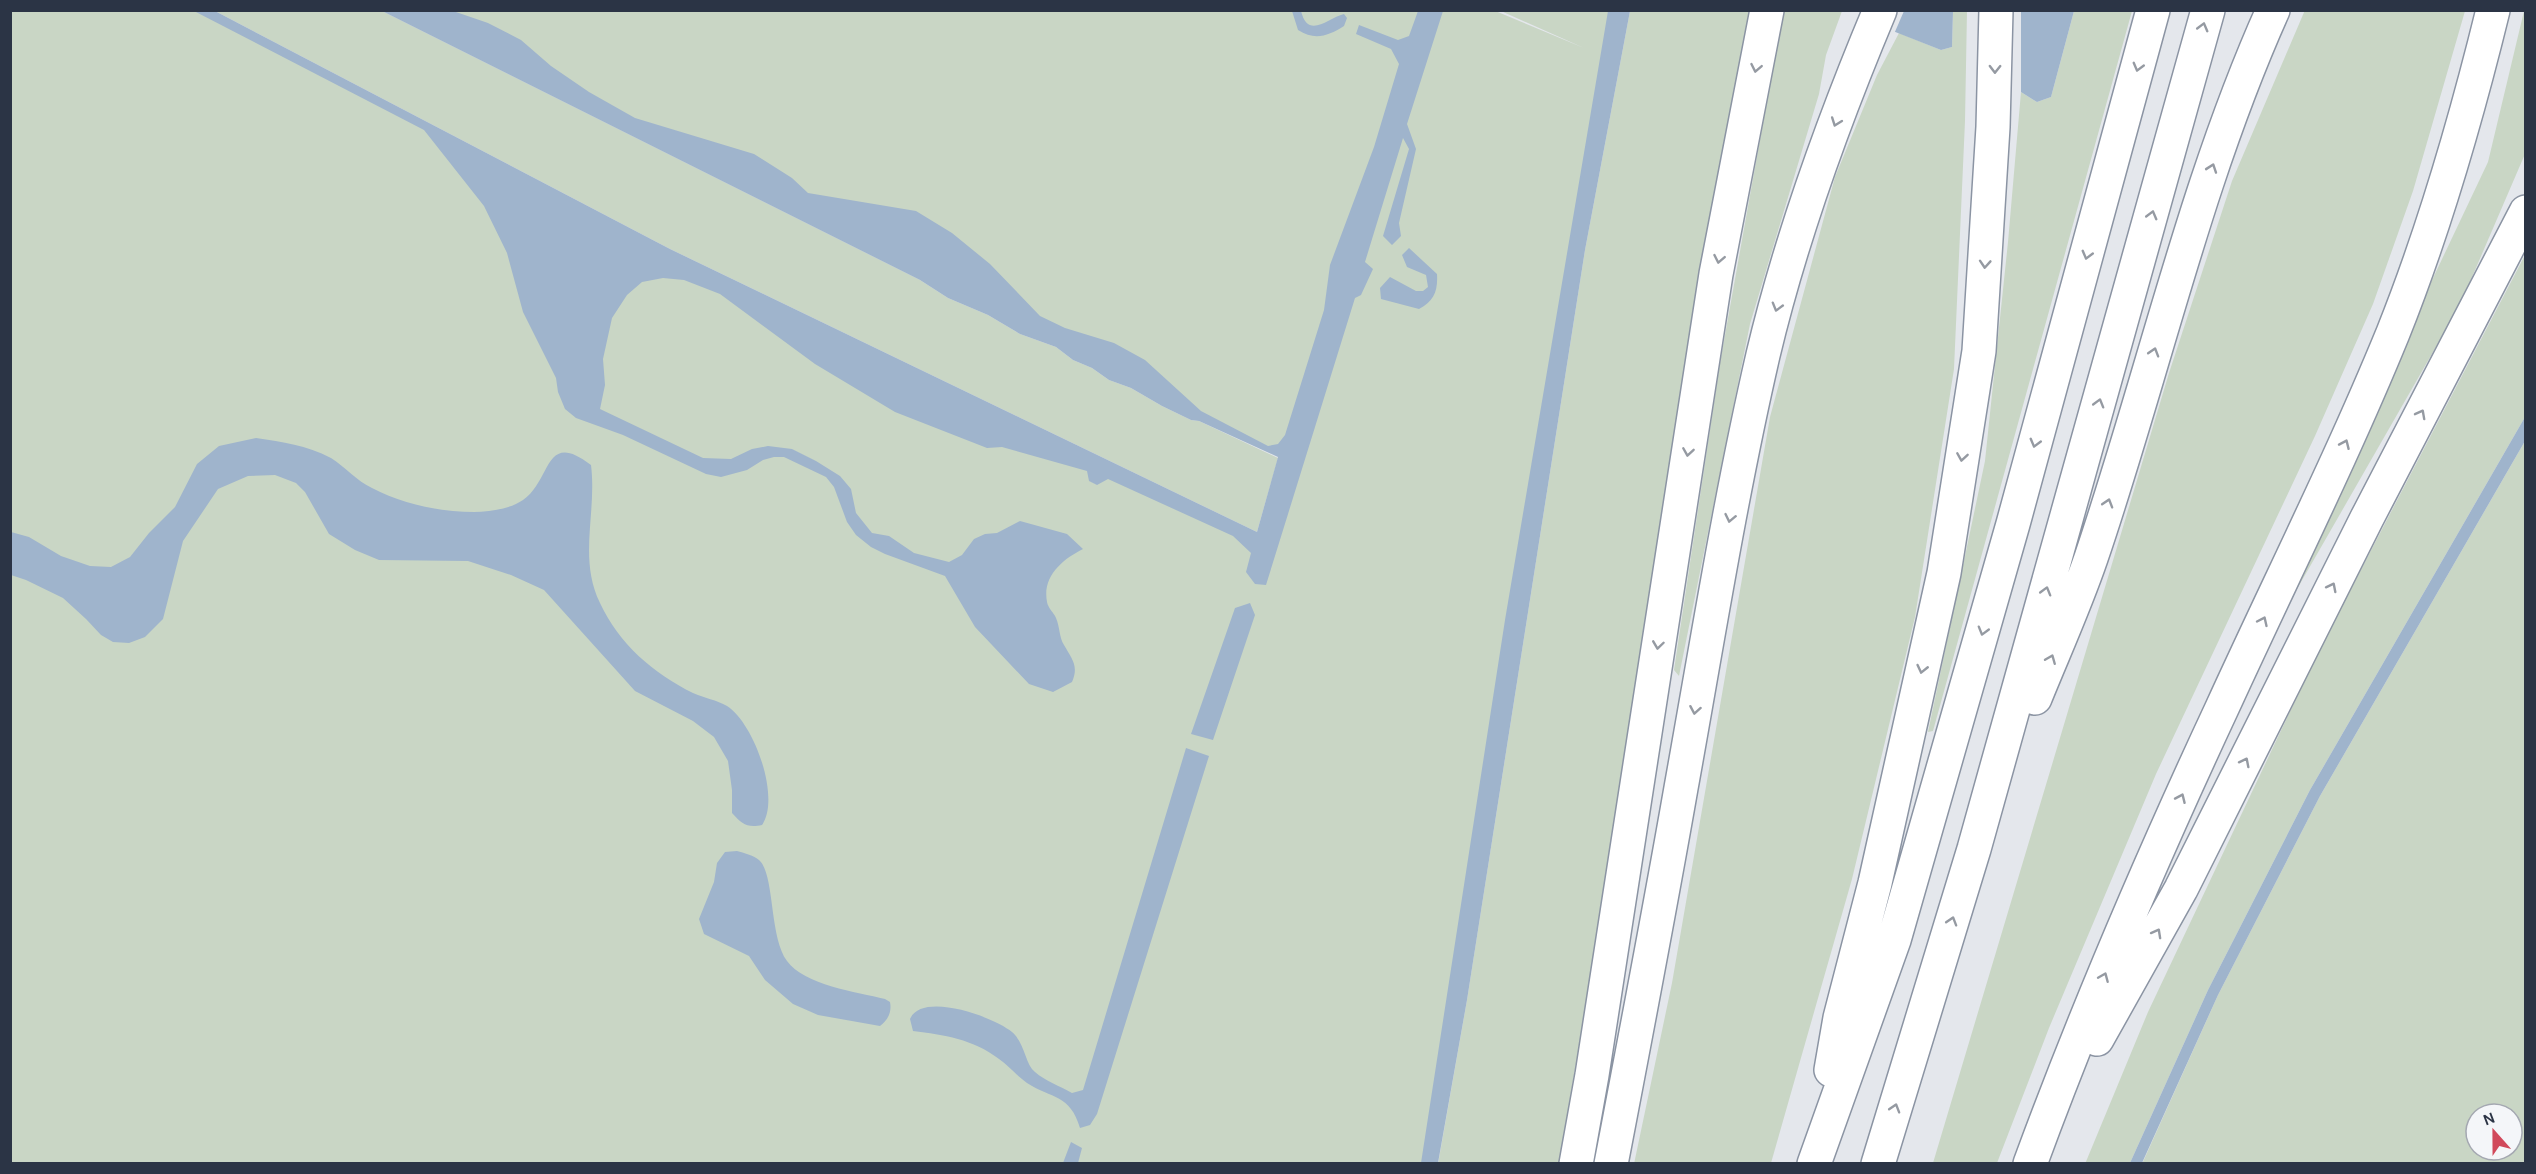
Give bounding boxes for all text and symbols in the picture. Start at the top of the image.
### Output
one-way arrow [2196,22,2208,33]
one-way arrow [2133,61,2145,72]
one-way arrow [1750,63,1763,73]
one-way arrow [1989,64,2001,73]
one-way arrow [1831,116,1844,127]
one-way arrow [2205,163,2217,174]
one-way arrow [2145,211,2157,221]
one-way arrow [2081,250,2094,260]
one-way arrow [1713,254,1726,264]
one-way arrow [1978,259,1991,268]
one-way arrow [1772,301,1784,312]
one-way arrow [2147,347,2159,358]
one-way arrow [2092,398,2104,409]
one-way arrow [2414,410,2425,420]
one-way arrow [2030,438,2043,448]
one-way arrow [2338,440,2350,451]
one-way arrow [1682,447,1694,457]
one-way arrow [1956,452,1969,462]
one-way arrow [2101,498,2113,509]
one-way arrow [1724,513,1737,523]
one-way arrow [2325,583,2337,594]
one-way arrow [2039,586,2051,597]
one-way arrow [2255,617,2267,628]
one-way arrow [1977,626,1990,636]
one-way arrow [1653,640,1665,649]
one-way arrow [2044,654,2056,665]
one-way arrow [1917,664,1930,674]
one-way arrow [1689,705,1702,715]
one-way arrow [2238,757,2249,768]
one-way arrow [2174,793,2186,804]
one-way arrow [1945,916,1957,927]
one-way arrow [2150,929,2161,939]
one-way arrow [2096,972,2108,983]
north arrow [2464,1102,2524,1162]
one-way arrow [1888,1103,1900,1114]
text: N [2480,1108,2498,1129]

